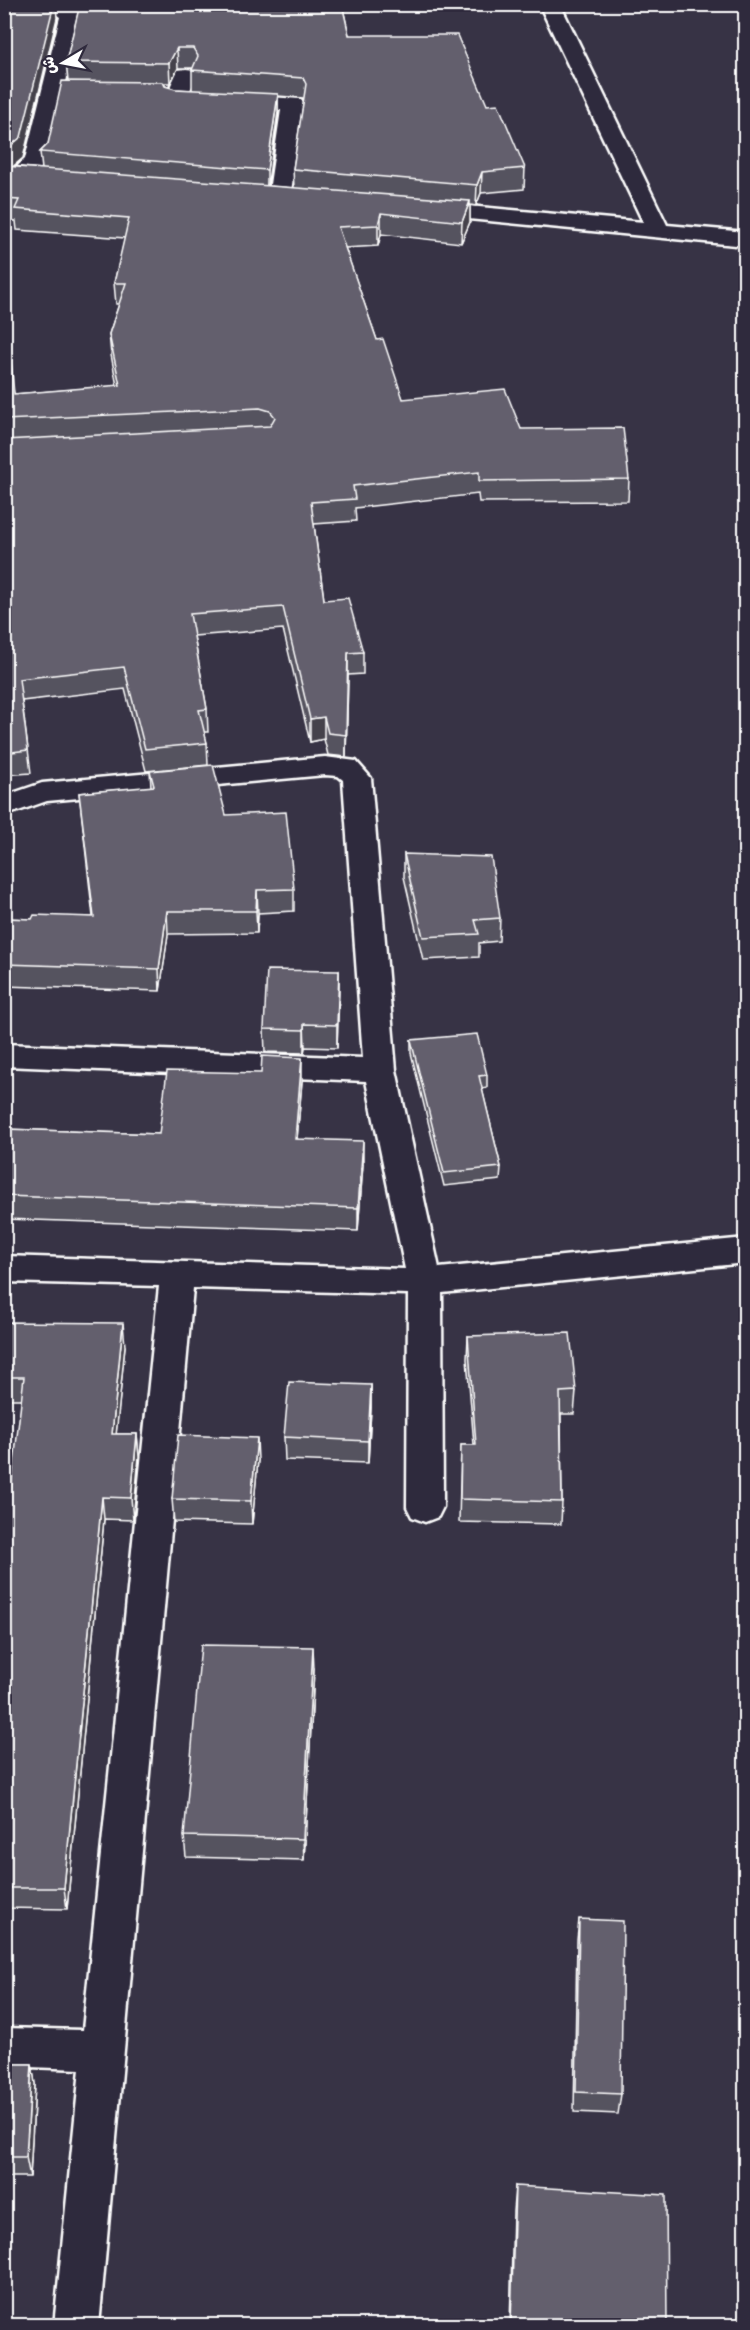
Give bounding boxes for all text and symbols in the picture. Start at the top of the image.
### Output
north arrow [33,33,93,93]
text: ش [33,54,65,77]

